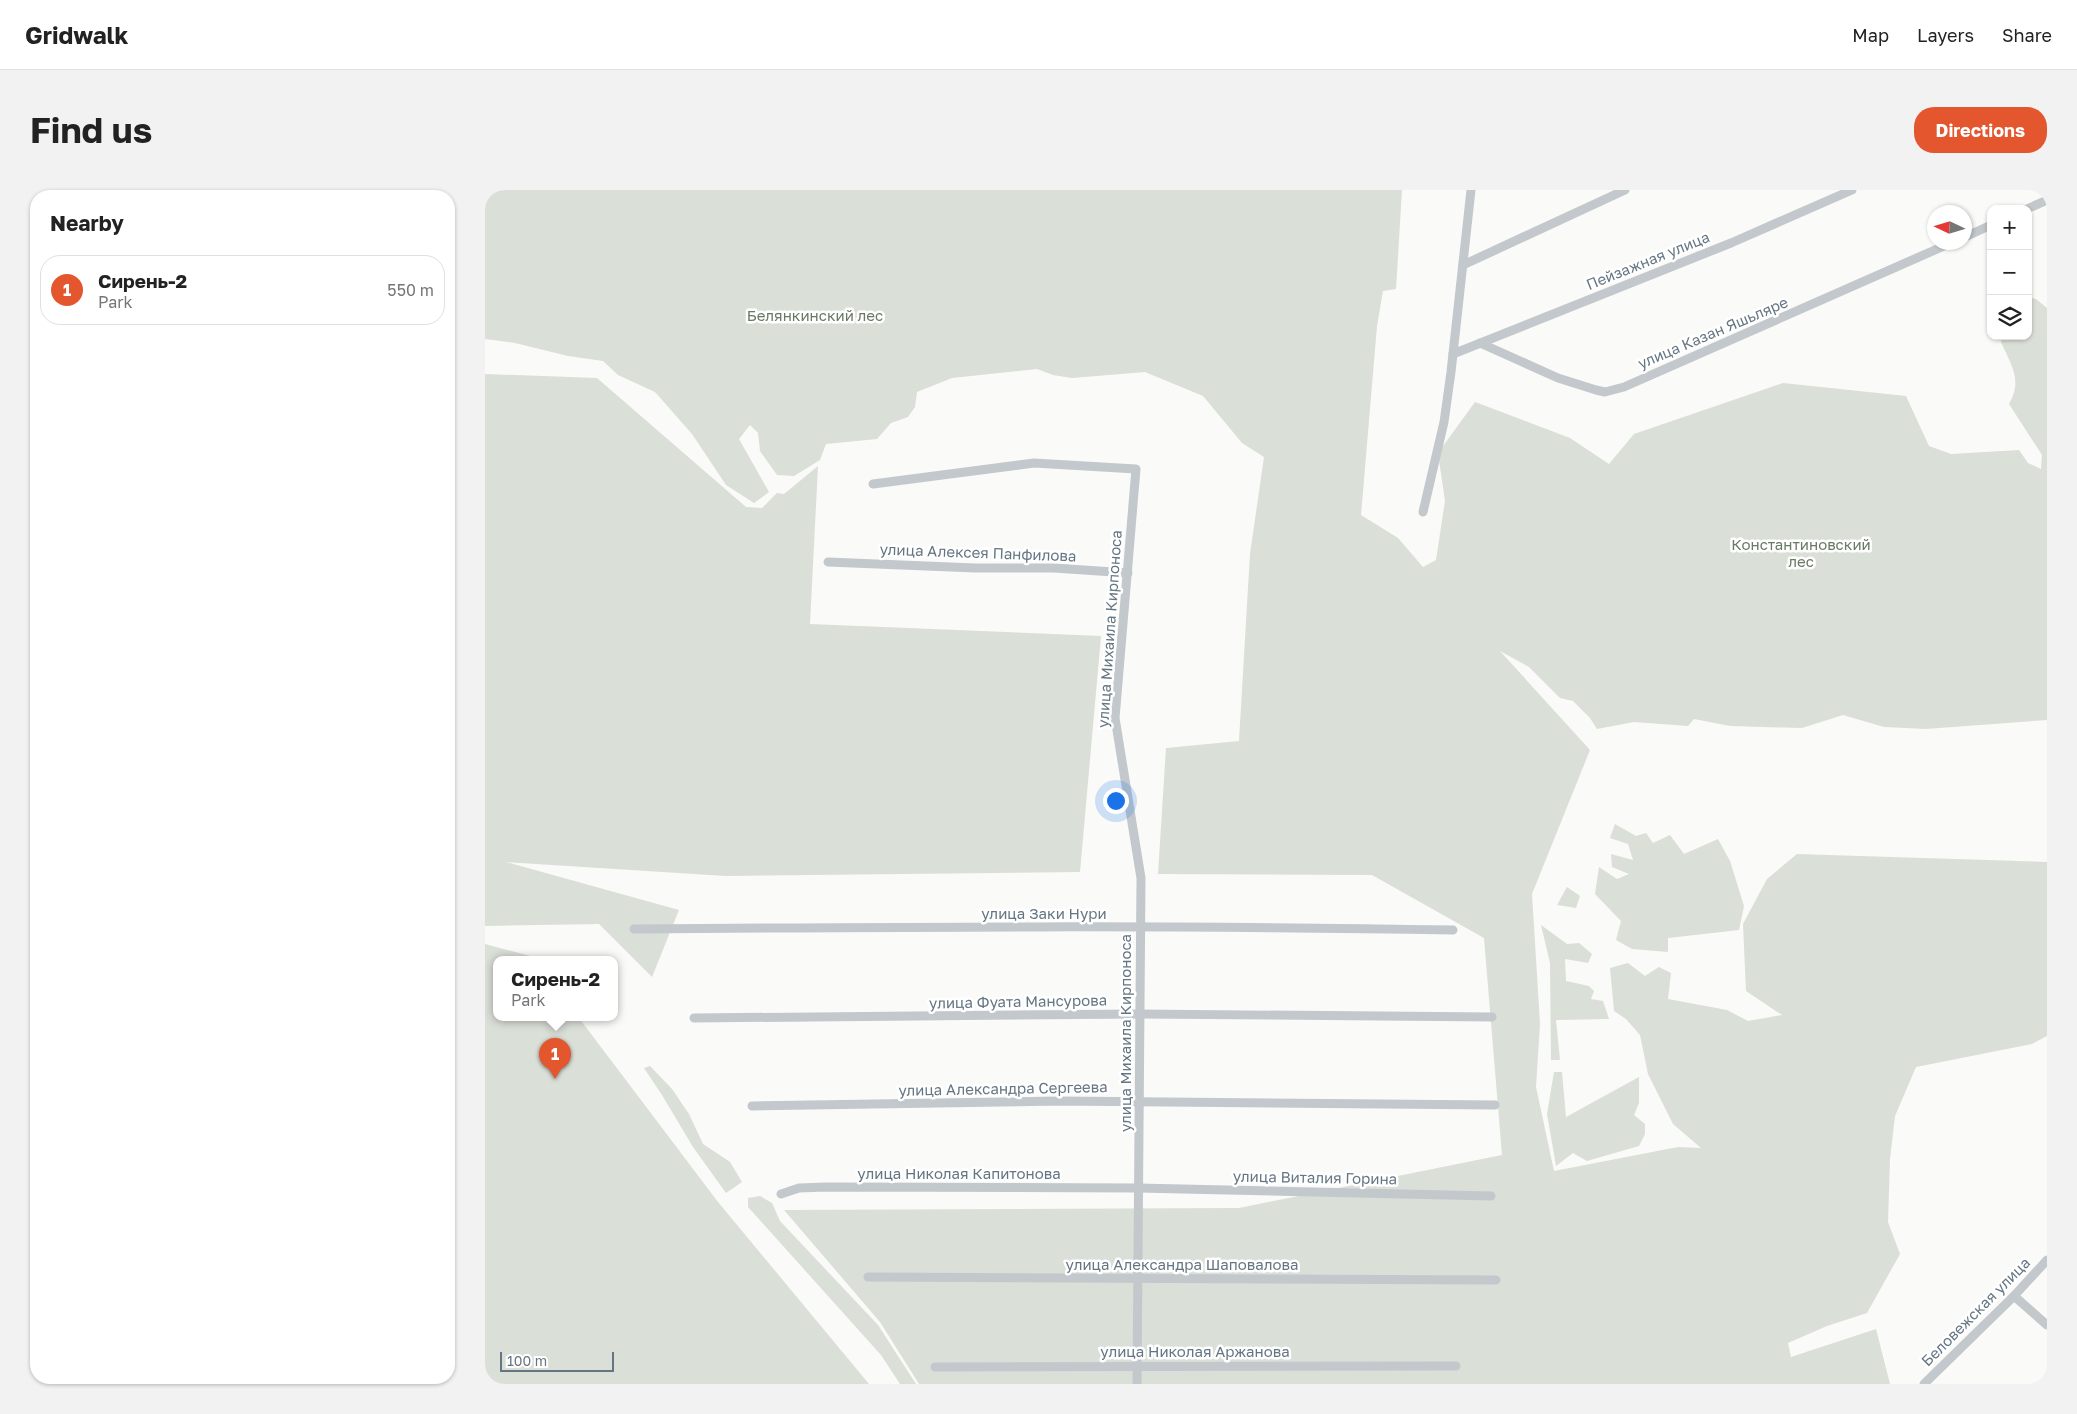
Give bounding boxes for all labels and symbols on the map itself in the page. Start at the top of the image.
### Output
north arrow [1927,205,1972,250]
street label: Пейзажная улица [1583,227,1712,293]
street label: улица Казан Яшьляре [1635,292,1791,372]
park label: Белянкинский лес [747,306,883,324]
street label: улица Михаила Кирпоноса [1093,529,1125,728]
park label: Константиновский лес [1731,535,1871,570]
street label: улица Алексея Панфилова [879,540,1077,564]
your location [1103,788,1129,814]
street label: улица Заки Нури [981,904,1107,922]
street label: улица Михаила Кирпоноса [1116,934,1134,1132]
street label: улица Фуата Мансурова [929,990,1107,1012]
pin: 1 [539,1038,571,1079]
street label: улица Александра Сергеева [898,1077,1108,1099]
street label: улица Николая Капитонова [857,1164,1061,1182]
street label: улица Виталия Горина [1233,1167,1397,1187]
street label: Беловежская улица [1917,1253,2033,1369]
street label: улица Александра Шаповалова [1066,1255,1298,1273]
street label: улица Николая Аржанова [1100,1342,1290,1360]
scale bar [500,1349,614,1372]

